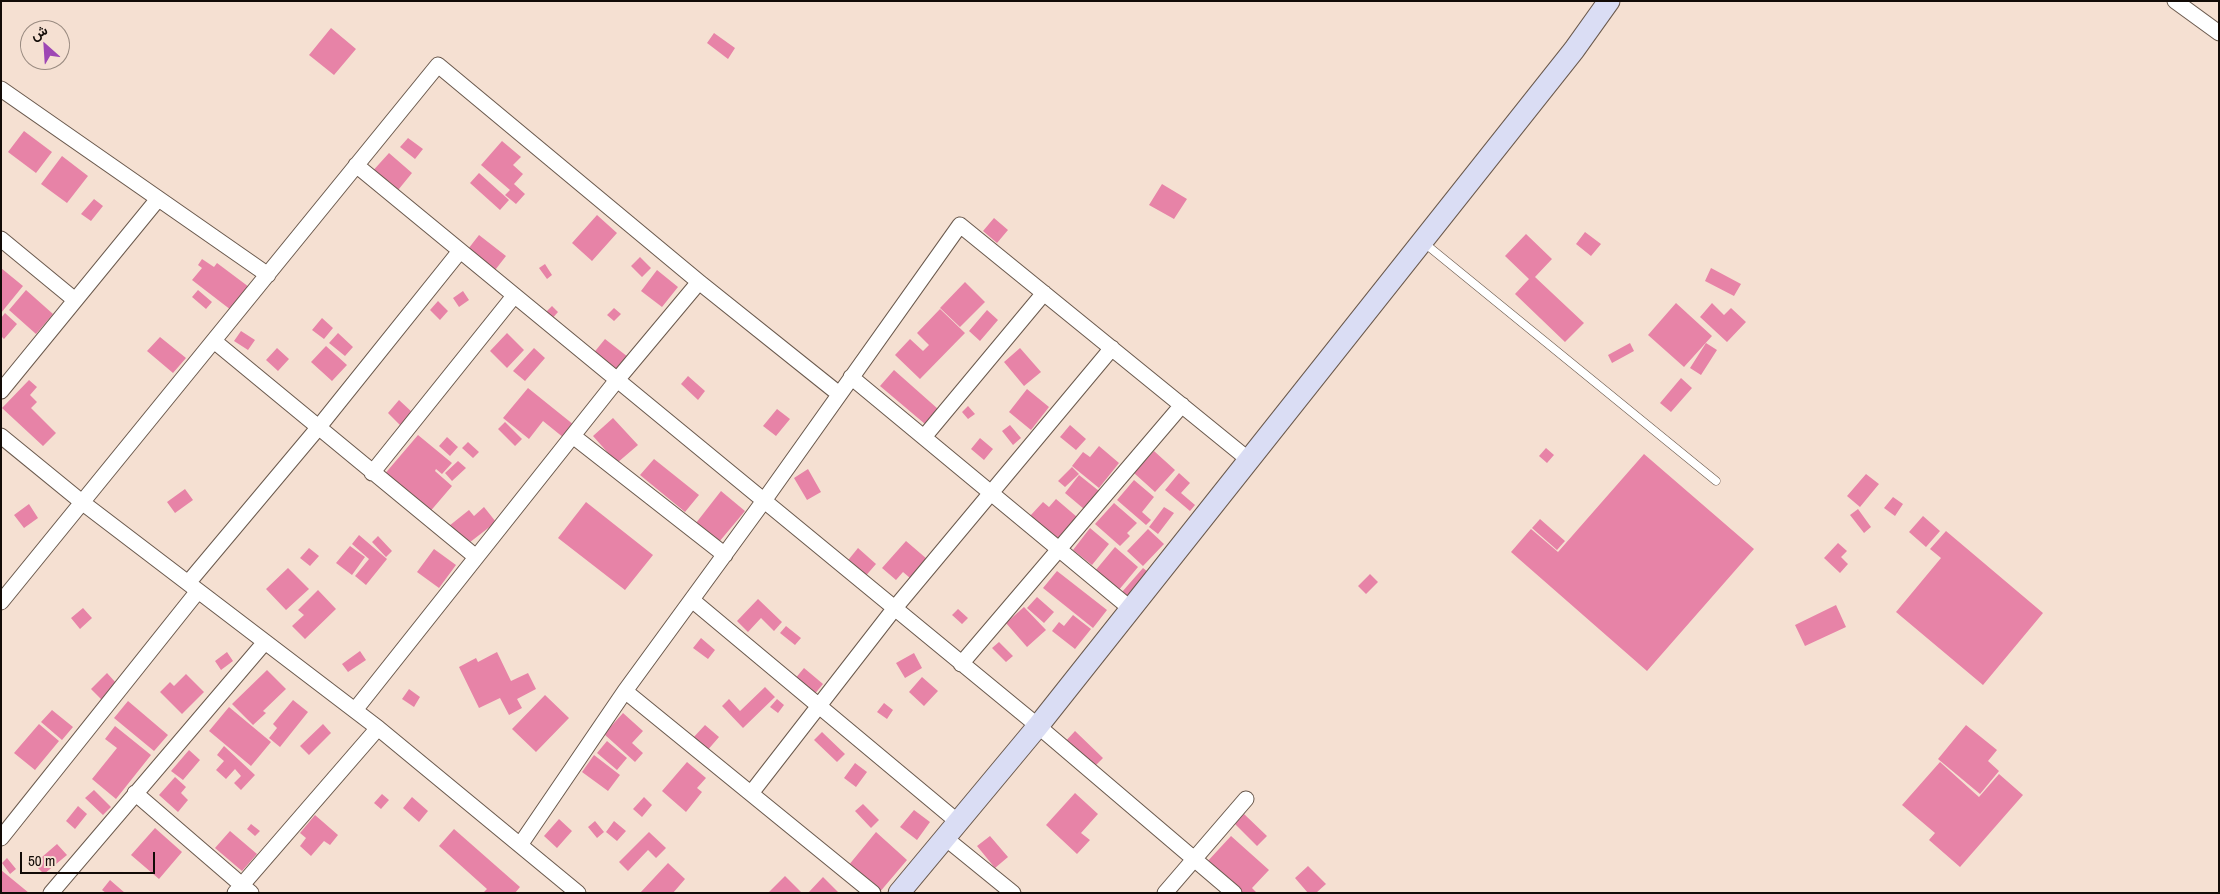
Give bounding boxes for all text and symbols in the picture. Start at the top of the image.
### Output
north arrow [20,20,70,70]
text: ش [27,21,50,44]
scale bar [22,842,158,874]
text: 50 m [28,850,55,871]

